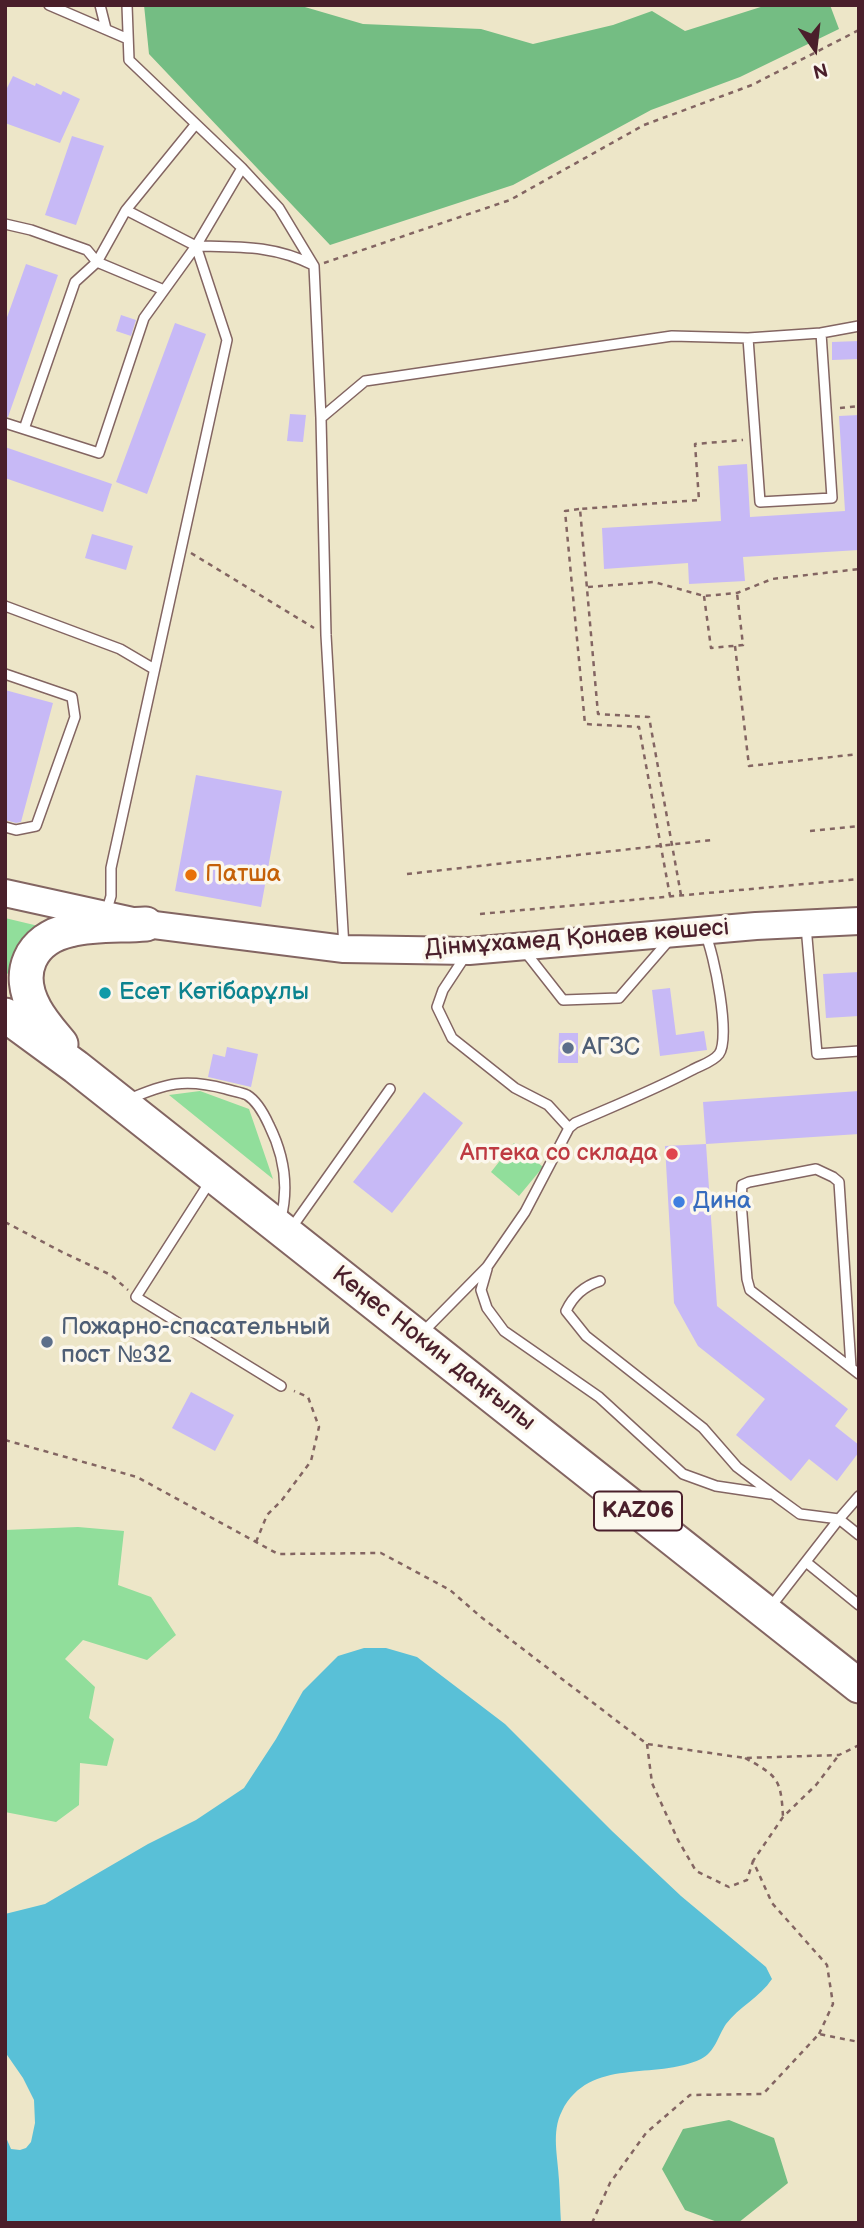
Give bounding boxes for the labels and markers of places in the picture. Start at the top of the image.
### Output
place label: Патша [205,861,281,889]
marker: Патша [183,867,199,883]
place label: Есет Көтібарұлы [119,979,309,1007]
marker: Есет Көтібарұлы [97,985,113,1001]
place label: АГЗС [582,1034,640,1062]
marker: АГЗС [560,1040,576,1056]
place label: Аптека со склада [460,1140,658,1168]
marker: Аптека со склада [664,1146,680,1162]
place label: Дина [693,1188,751,1216]
marker: Дина [671,1194,687,1210]
place label: Пожарно-спасательный пост №32 [61,1314,330,1370]
marker: Пожарно-спасательный пост №32 [39,1334,55,1350]

